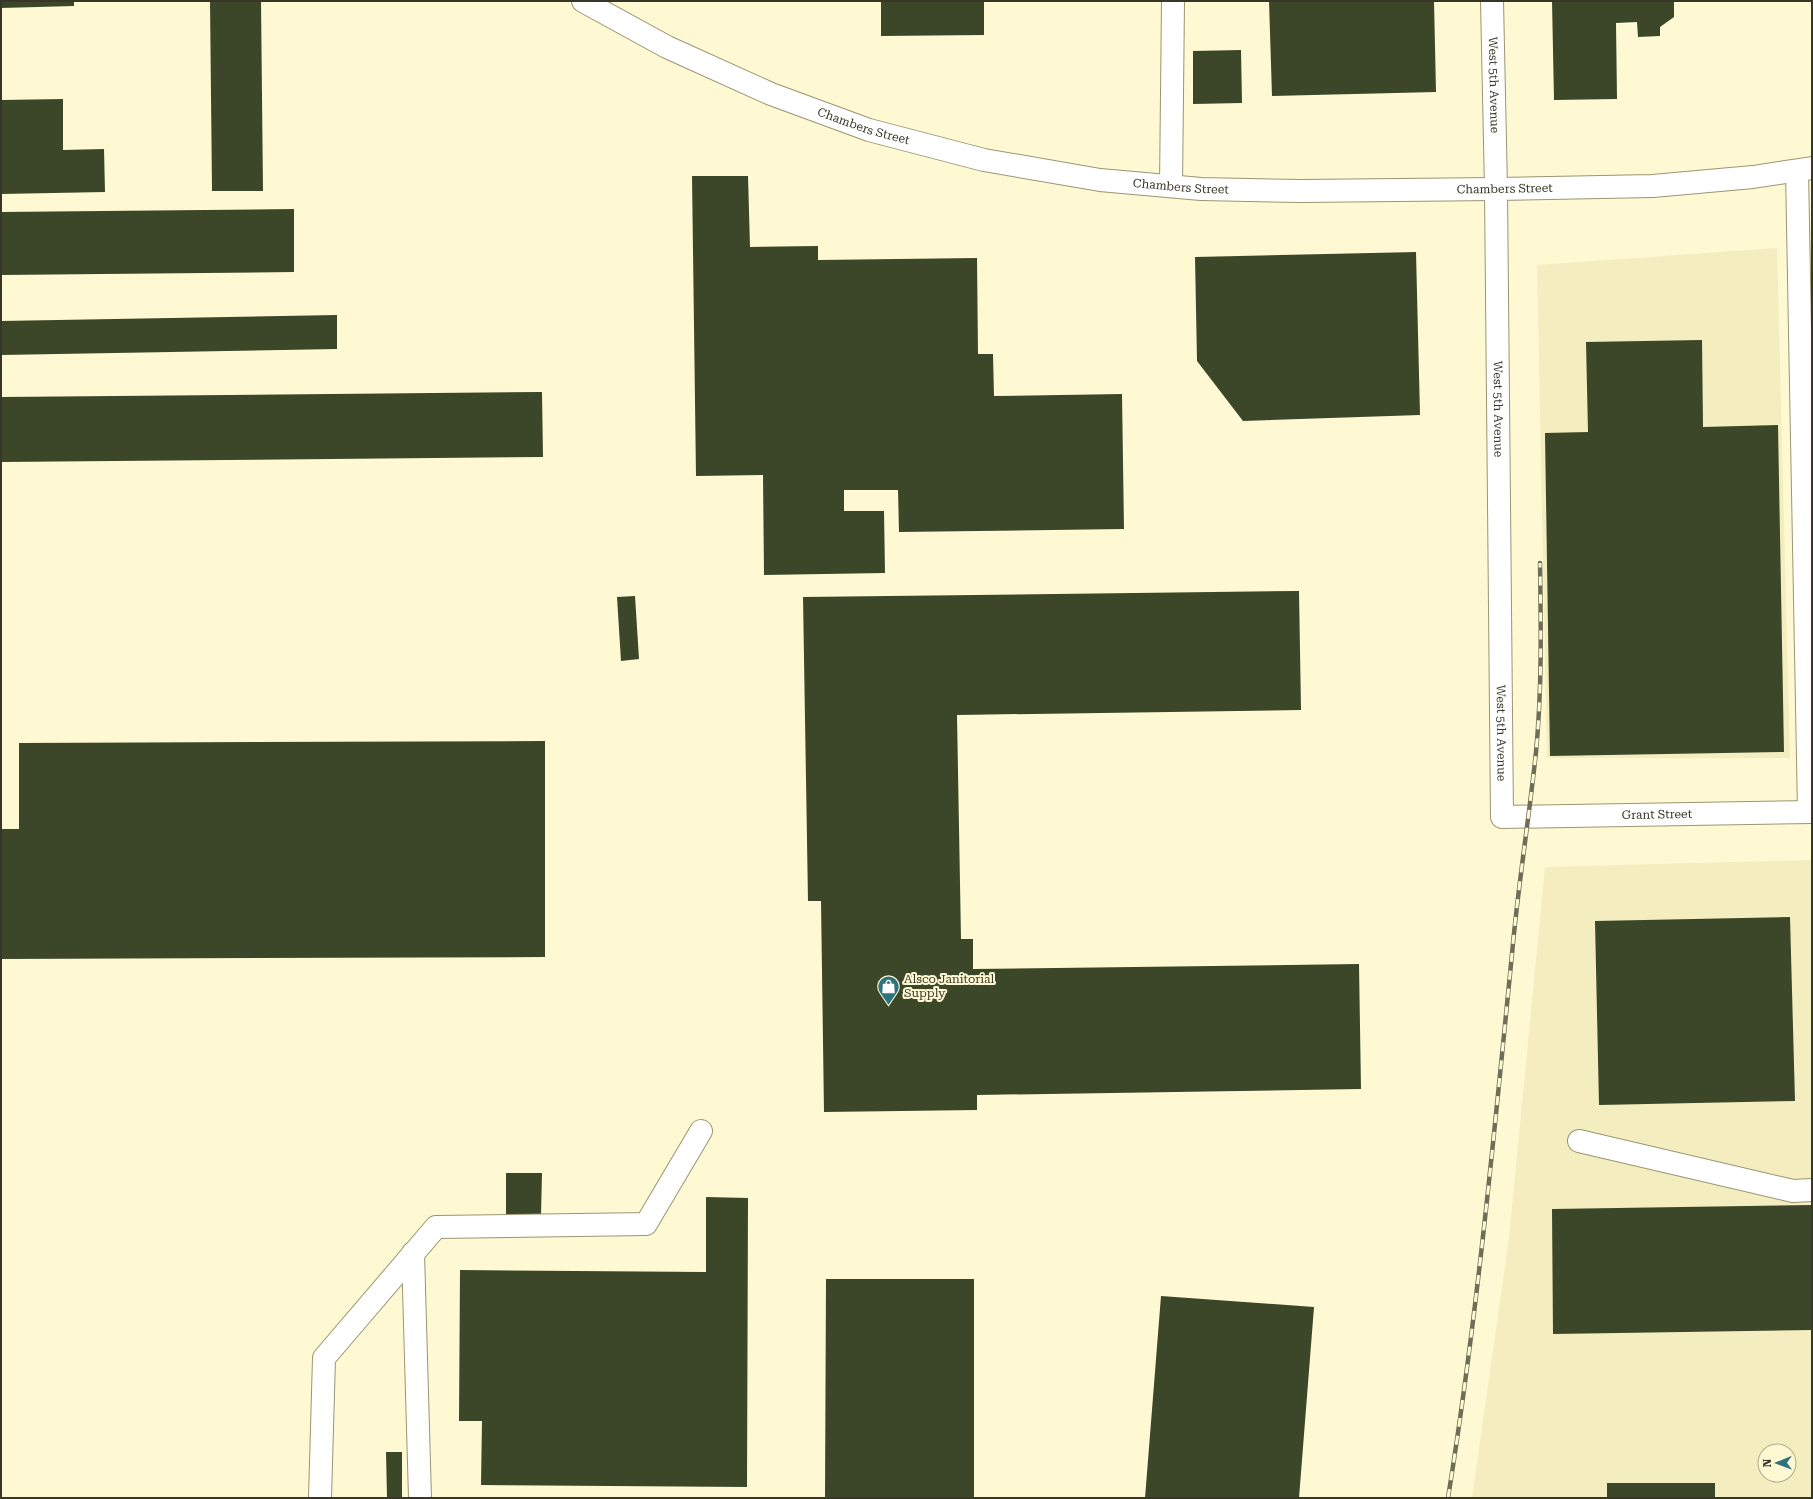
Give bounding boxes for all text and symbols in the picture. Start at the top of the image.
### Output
street label: West 5th Avenue [1486,37,1502,134]
street label: Chambers Street [816,105,912,147]
street label: Chambers Street [1132,176,1229,197]
street label: Chambers Street [1457,181,1553,196]
street label: West 5th Avenue [1491,361,1506,458]
street label: West 5th Avenue [1494,685,1509,782]
street label: Grant Street [1622,807,1693,822]
place label: Alsco Janitorial Supply [904,972,995,1000]
shop icon: Alsco Janitorial Supply [876,973,902,1006]
north arrow [1757,1443,1797,1483]
text: N [1761,1458,1774,1468]

